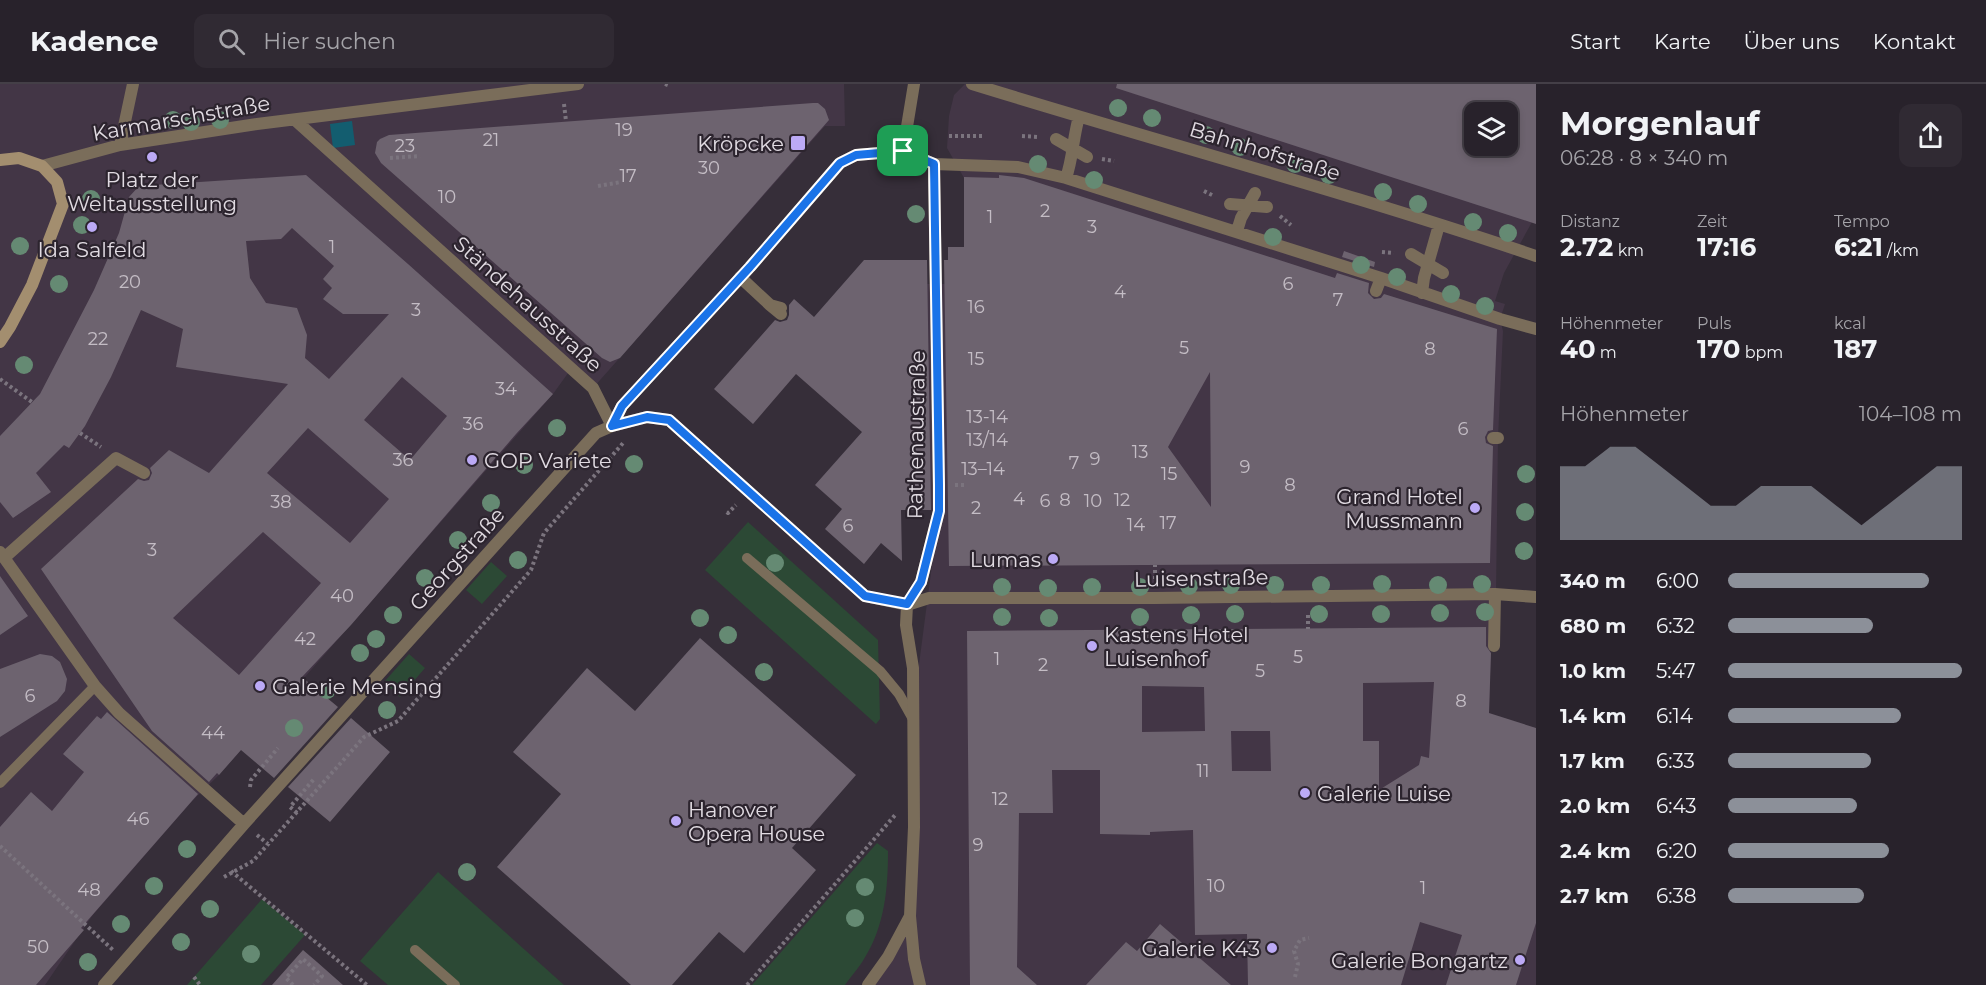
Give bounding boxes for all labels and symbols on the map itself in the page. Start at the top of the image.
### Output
street label: Karmarschstraße [90,90,272,146]
street label: Bahnhofstraße [1186,116,1344,186]
house number: 19 [615,119,633,141]
pin [877,125,928,176]
house number: 21 [483,129,499,151]
place label: Kröpcke [697,131,784,156]
marker: Kröpcke [789,134,807,152]
house number: 23 [395,135,415,157]
marker: Platz der Weltausstellung [145,150,159,164]
house number: 30 [698,157,720,179]
house number: 17 [619,165,637,187]
place label: Platz der Weltausstellung [67,167,237,216]
house number: 10 [438,186,456,208]
house number: 2 [1040,200,1050,222]
house number: 1 [987,206,993,228]
house number: 3 [1087,216,1097,238]
marker: Ida Salfeld [85,220,99,234]
street label: Ständehausstraße [449,231,607,377]
house number: 1 [329,236,335,258]
place label: Ida Salfeld [38,237,146,262]
house number: 20 [119,271,141,293]
house number: 6 [1283,273,1294,295]
house number: 4 [1114,281,1126,303]
house number: 7 [1333,289,1343,311]
house number: 16 [967,296,985,318]
house number: 3 [411,299,421,321]
house number: 22 [88,328,108,350]
house number: 5 [1179,337,1189,359]
house number: 8 [1424,338,1436,360]
house number: 15 [968,348,984,370]
street label: Rathenaustraße [902,350,930,520]
house number: 34 [495,378,517,400]
house number: 13-14 [966,406,1008,428]
house number: 36 [462,413,484,435]
house number: 6 [1458,418,1469,440]
house number: 13/14 [966,429,1008,451]
house number: 13 [1132,441,1148,463]
place label: GOP Variete [484,448,612,473]
house number: 9 [1090,448,1101,470]
house number: 36 [392,449,414,471]
house number: 7 [1069,452,1079,474]
marker: GOP Variete [465,453,479,467]
house number: 9 [1240,456,1251,478]
house number: 13–14 [961,458,1005,480]
house number: 15 [1161,463,1177,485]
house number: 8 [1284,474,1296,496]
place label: Grand Hotel Mussmann [1336,484,1463,533]
house number: 4 [1013,488,1025,510]
house number: 8 [1059,489,1071,511]
house number: 12 [1114,489,1130,511]
house number: 6 [1040,490,1051,512]
house number: 10 [1084,490,1102,512]
house number: 38 [270,491,292,513]
house number: 2 [971,497,981,519]
marker: Grand Hotel Mussmann [1468,501,1482,515]
street label: Georgstraße [404,502,510,616]
house number: 17 [1159,512,1177,534]
house number: 14 [1127,514,1145,536]
house number: 6 [843,515,854,537]
house number: 3 [147,539,157,561]
place label: Lumas [970,547,1041,572]
marker: Lumas [1046,552,1060,566]
street label: Luisenstraße [1134,564,1268,592]
house number: 40 [330,585,354,607]
place label: Kastens Hotel Luisenhof [1104,622,1249,671]
house number: 42 [294,628,316,650]
marker: Kastens Hotel Luisenhof [1085,639,1099,653]
house number: 5 [1293,646,1303,668]
house number: 1 [994,648,1000,670]
house number: 2 [1038,654,1048,676]
house number: 5 [1255,660,1265,682]
place label: Galerie Mensing [272,674,442,699]
marker: Galerie Mensing [253,679,267,693]
house number: 6 [25,685,36,707]
house number: 8 [1455,690,1467,712]
house number: 44 [201,722,225,744]
house number: 11 [1197,760,1210,782]
place label: Galerie Luise [1317,781,1451,806]
marker: Galerie Luise [1298,786,1312,800]
house number: 12 [992,788,1008,810]
place label: Hanover Opera House [688,797,825,846]
house number: 46 [127,808,149,830]
marker: Hanover Opera House [669,814,683,828]
house number: 9 [973,834,984,856]
house number: 10 [1207,875,1225,897]
house number: 1 [1420,877,1426,899]
house number: 48 [77,879,101,901]
house number: 50 [27,936,49,958]
place label: Galerie K43 [1142,936,1260,961]
marker: Galerie K43 [1265,941,1279,955]
place label: Galerie Bongartz [1331,948,1508,973]
marker: Galerie Bongartz [1513,953,1527,967]

